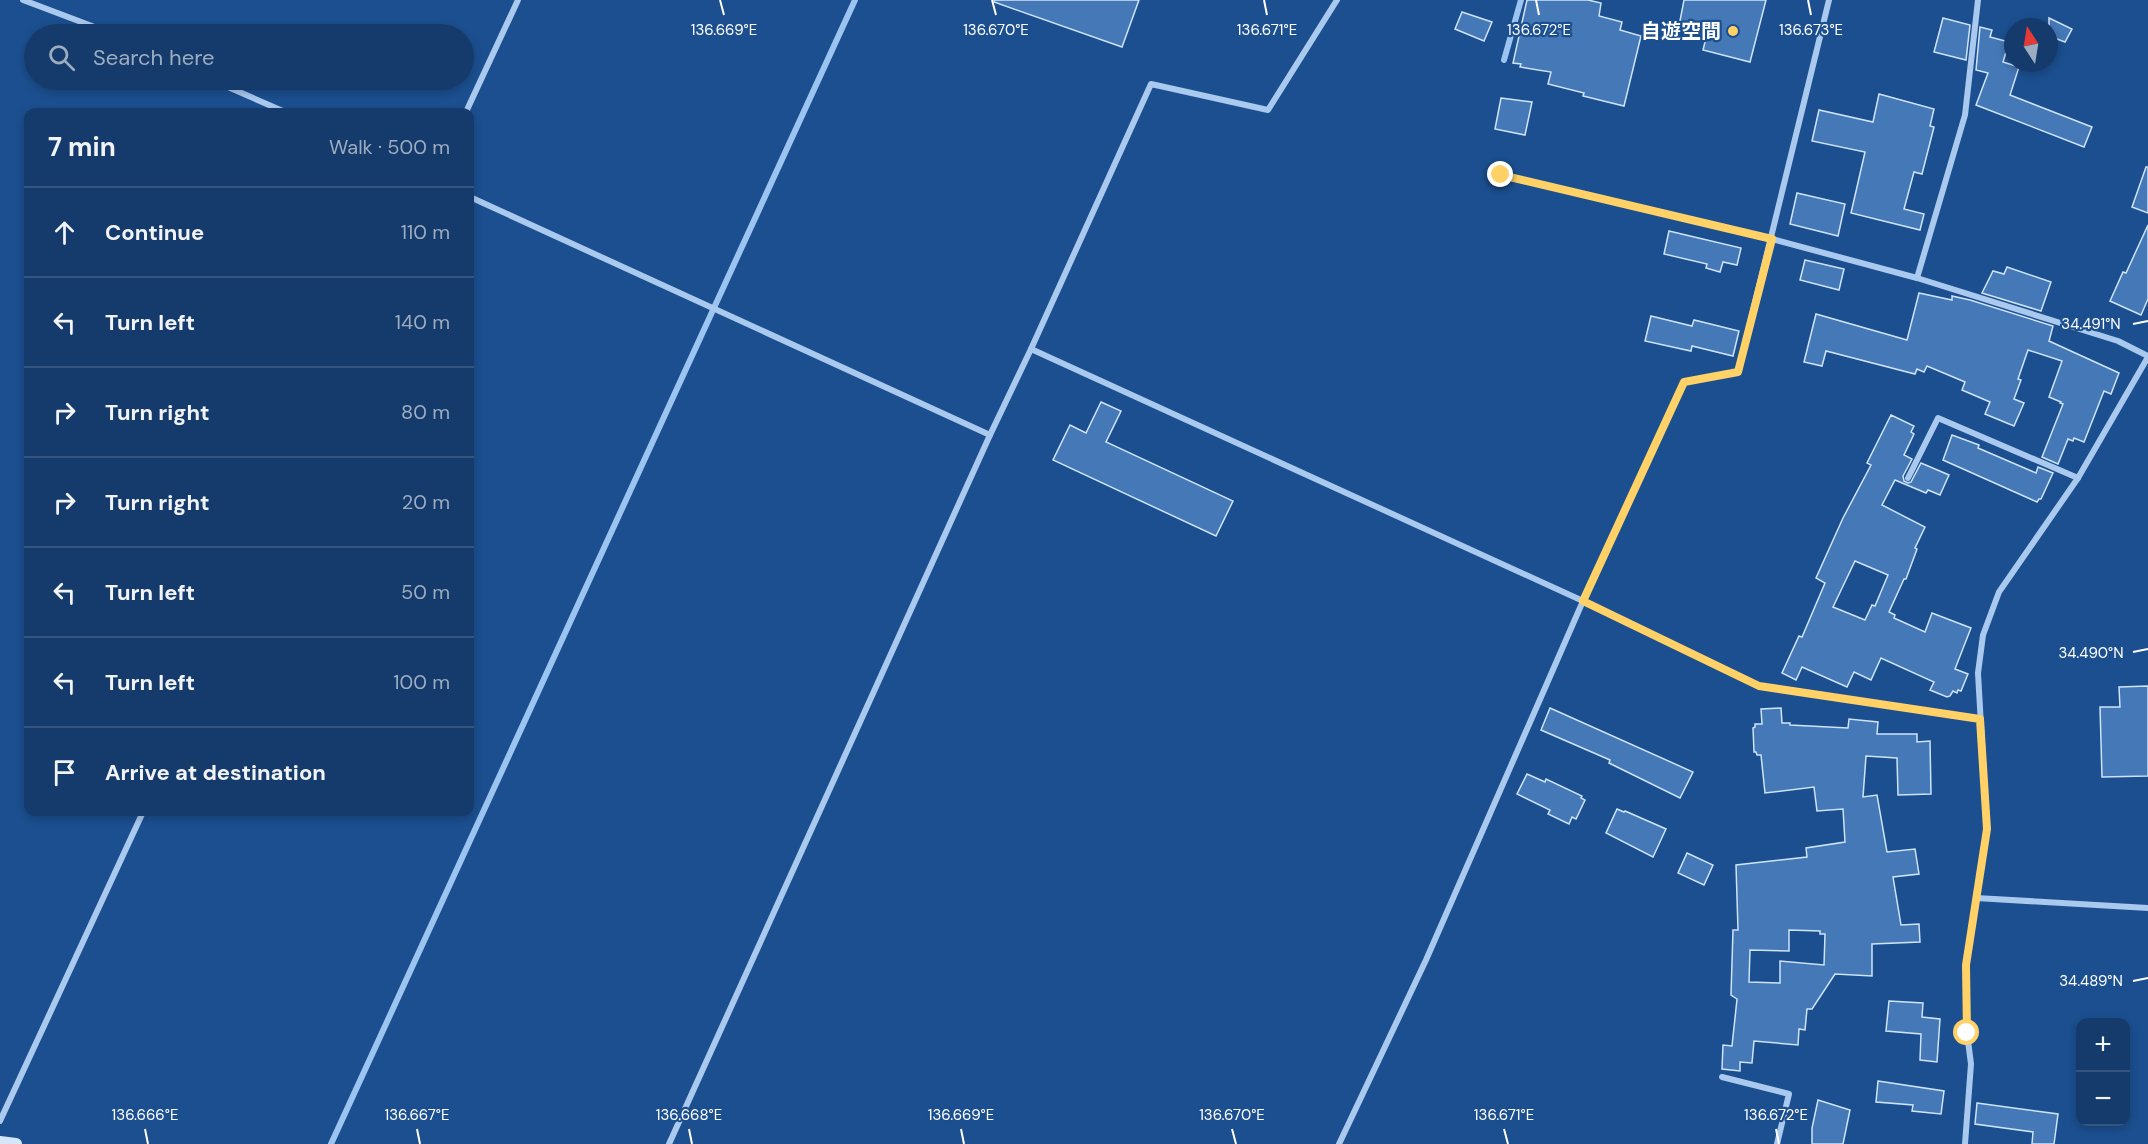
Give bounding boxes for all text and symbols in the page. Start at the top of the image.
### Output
place label: 自遊空間 [1641,18,1721,44]
north arrow [2004,18,2058,72]
text: 136.669°E [691,20,757,40]
text: 136.670°E [963,20,1029,40]
text: 136.671°E [1237,20,1297,40]
text: 136.672°E [1507,20,1571,40]
text: 136.673°E [1779,20,1843,40]
search box [24,24,474,90]
marker: 自遊空間 [1726,24,1740,38]
icon: search [45,41,78,74]
text: Search here [93,43,214,72]
text: 7 min [48,130,116,164]
text: Walk · 500 m [329,134,450,160]
route end [1487,161,1513,187]
icon: ahead [48,216,81,249]
text: Continue [105,218,204,247]
text: 110 m [401,219,450,245]
icon: left [48,306,81,339]
text: Turn left [105,308,195,337]
text: 140 m [395,309,450,335]
text: 34.491°N [2061,314,2121,334]
icon: right [48,396,81,429]
text: Turn right [105,398,210,427]
text: 80 m [401,399,450,425]
icon: right [48,486,81,519]
text: Turn right [105,488,210,517]
text: 20 m [402,489,450,515]
icon: left [48,576,81,609]
text: Turn left [105,578,195,607]
text: 50 m [401,579,450,605]
text: 34.490°N [2058,643,2124,663]
icon: left [48,666,81,699]
text: Turn left [105,668,195,697]
text: 100 m [393,669,450,695]
icon: arrive [48,756,81,789]
text: Arrive at destination [105,758,326,787]
text: 34.489°N [2059,971,2123,991]
map controls [2076,1018,2130,1126]
button: + [2076,1018,2130,1072]
route start [1953,1019,1979,1045]
button: − [2076,1072,2130,1126]
text: 136.666°E [112,1105,178,1125]
text: 136.667°E [385,1105,449,1125]
text: 136.668°E [656,1105,722,1125]
text: 136.669°E [928,1105,994,1125]
text: 136.670°E [1199,1105,1265,1125]
text: 136.671°E [1474,1105,1534,1125]
text: 136.672°E [1744,1105,1808,1125]

